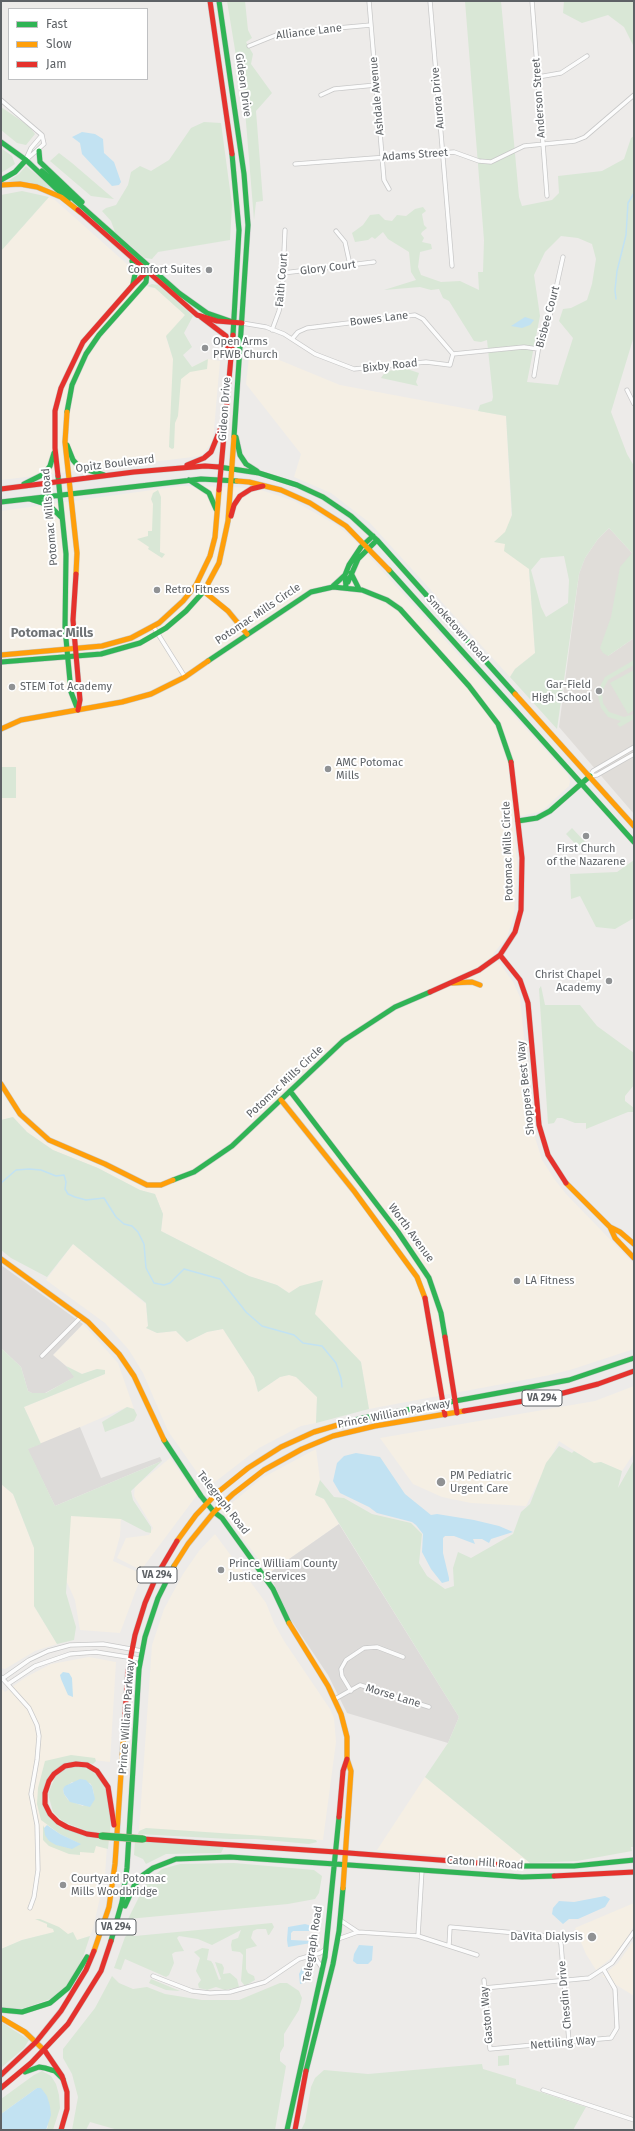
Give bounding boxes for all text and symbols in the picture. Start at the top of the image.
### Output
legend [8,8,148,80]
text: Fast [46,17,68,31]
street label: Alliance Lane [275,21,343,43]
text: Slow [46,37,72,51]
street label: Gideon Drive [232,52,254,118]
street label: Ashdale Avenue [367,56,387,136]
text: Jam [46,57,66,71]
street label: Anderson Street [530,58,548,138]
street label: Aurora Drive [429,67,447,129]
street label: Adams Street [382,146,448,164]
street label: Faith Court [273,252,291,308]
street label: Glory Court [299,258,357,278]
place label: Comfort Suites [128,263,201,277]
marker: Comfort Suites [204,265,214,275]
street label: Bisbee Court [533,285,563,349]
street label: Bowes Lane [349,309,409,329]
place label: Open Arms PFWB Church [213,335,278,361]
marker: Open Arms PFWB Church [200,343,210,353]
street label: Bixby Road [362,357,418,375]
street label: Gideon Drive [216,377,234,441]
street label: Opitz Boulevard [75,453,155,475]
street label: Potomac Mills Road [39,468,61,566]
street label: Potomac Mills Circle [213,581,303,647]
place label: Retro Fitness [165,583,229,597]
marker: Retro Fitness [152,585,162,595]
street label: Smoketown Road [423,593,491,665]
district label: Potomac Mills [11,625,93,641]
place label: Gar-Field High School [532,678,591,704]
place label: STEM Tot Academy [20,680,112,694]
marker: STEM Tot Academy [7,682,17,692]
marker: Gar-Field High School [594,686,604,696]
place label: AMC Potomac Mills [336,756,403,782]
marker: AMC Potomac Mills [323,764,333,774]
street label: Potomac Mills Circle [500,801,516,901]
marker: First Church of the Nazarene [581,831,591,841]
place label: First Church of the Nazarene [547,842,625,868]
place label: Christ Chapel Academy [535,968,601,994]
marker: Christ Chapel Academy [604,976,614,986]
street label: Shoppers Best Way [514,1040,538,1136]
street label: Potomac Mills Circle [244,1043,326,1121]
street label: Worth Avenue [385,1201,437,1265]
place label: LA Fitness [525,1274,574,1288]
marker: LA Fitness [512,1276,522,1286]
road number: VA 294 [522,1390,562,1406]
street label: Prince William Parkway [336,1397,452,1431]
street label: Telegraph Road [194,1469,252,1537]
place label: PM Pediatric Urgent Care [450,1469,512,1495]
marker: PM Pediatric Urgent Care [435,1476,447,1488]
place label: Prince William County Justice Services [229,1557,338,1583]
marker: Prince William County Justice Services [216,1565,226,1575]
road number: VA 294 [137,1567,177,1583]
street label: Prince William Parkway [116,1659,138,1775]
street label: Morse Lane [364,1681,422,1711]
street label: Caton Hill Road [446,1854,524,1872]
place label: Courtyard Potomac Mills Woodbridge [71,1872,166,1898]
marker: Courtyard Potomac Mills Woodbridge [58,1880,68,1890]
street label: Telegraph Road [300,1905,326,1983]
road number: VA 294 [96,1919,136,1935]
place label: DaVita Dialysis [510,1930,583,1944]
marker: DaVita Dialysis [586,1931,598,1943]
street label: Chesdin Drive [555,1960,575,2030]
street label: Gaston Way [478,1986,496,2044]
street label: Nettiling Way [530,2034,596,2052]

